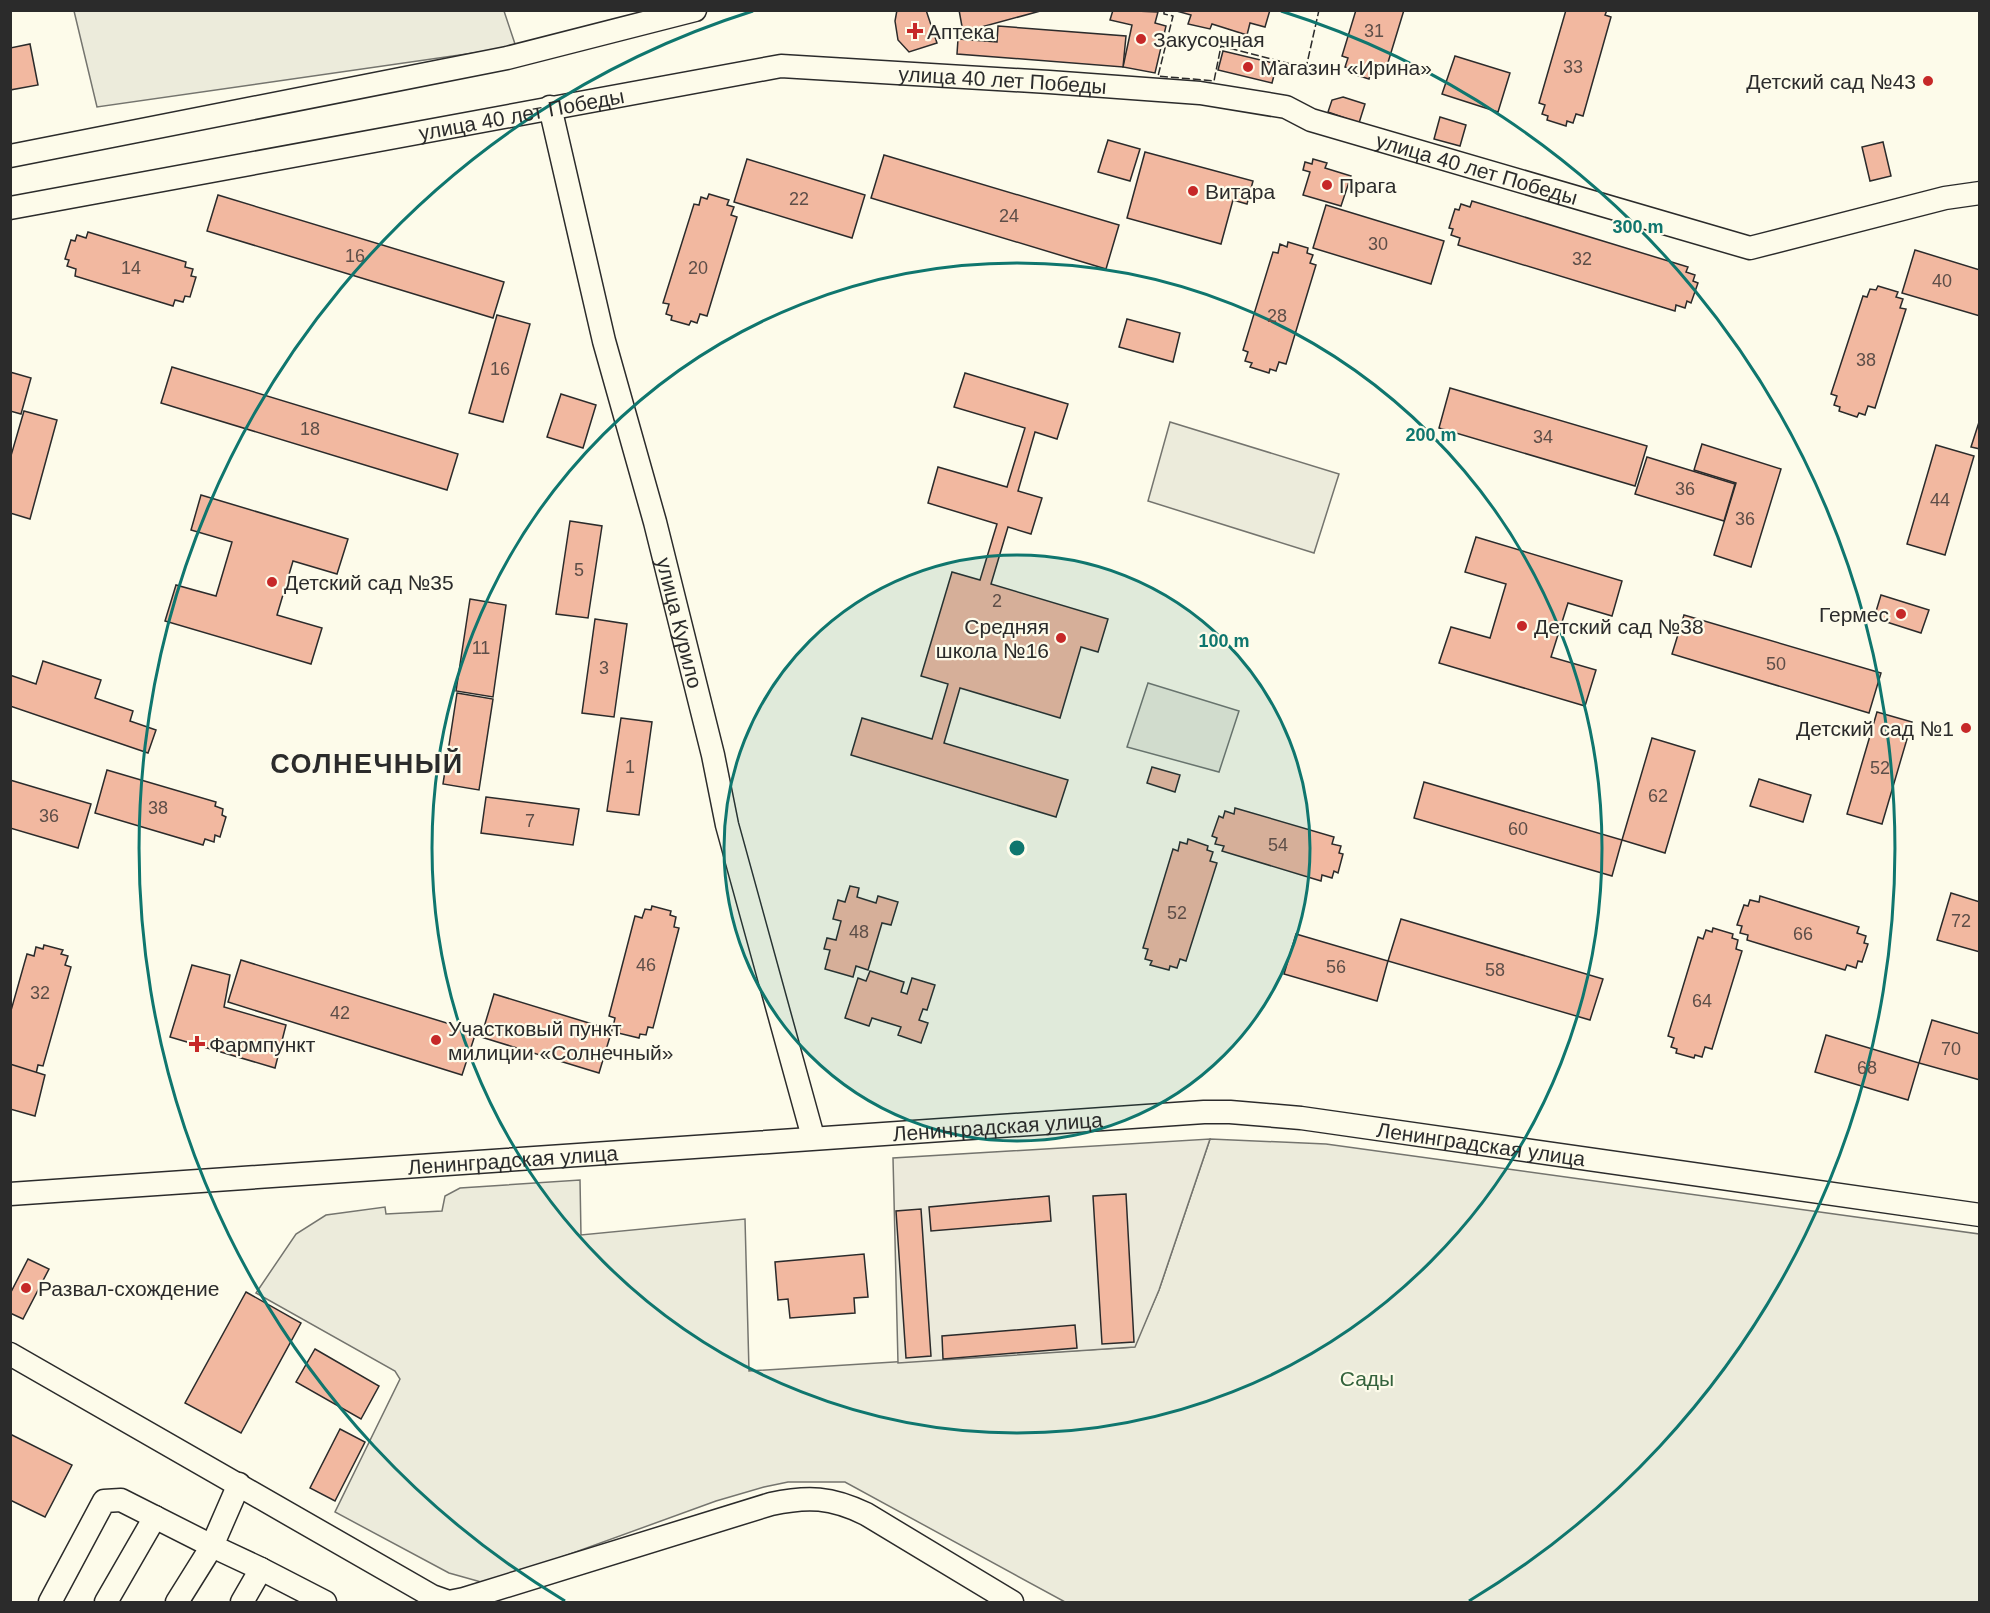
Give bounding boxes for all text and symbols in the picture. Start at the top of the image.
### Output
place label: Аптека [927,20,995,43]
house number: 31 [1364,21,1384,41]
marker: Аптека [908,24,922,38]
place label: Закусочная [1153,28,1265,51]
marker: Закусочная [1134,32,1148,46]
place label: Магазин «Ирина» [1260,56,1432,79]
house number: 33 [1563,57,1583,77]
marker: Магазин «Ирина» [1241,60,1255,74]
street label: улица 40 лет Победы [898,62,1108,98]
place label: Детский сад №43 [1746,70,1916,93]
marker: Детский сад №43 [1921,74,1935,88]
street label: улица 40 лет Победы [417,84,626,144]
street label: улица 40 лет Победы [1374,128,1580,209]
place label: Прага [1339,174,1397,197]
marker: Прага [1320,178,1334,192]
place label: Витара [1205,180,1275,203]
marker: Витара [1186,184,1200,198]
house number: 22 [789,189,809,209]
house number: 24 [999,206,1019,226]
text: 300 m [1612,217,1664,237]
house number: 30 [1368,234,1388,254]
house number: 16 [345,246,365,266]
house number: 32 [1572,249,1592,269]
house number: 14 [121,258,141,278]
house number: 20 [688,258,708,278]
house number: 40 [1932,271,1952,291]
house number: 28 [1267,306,1287,326]
house number: 38 [1856,350,1876,370]
house number: 16 [490,359,510,379]
house number: 18 [300,419,320,439]
text: 200 m [1405,425,1457,445]
house number: 34 [1533,427,1553,447]
house number: 36 [1675,479,1695,499]
house number: 44 [1930,490,1950,510]
house number: 36 [1735,509,1755,529]
street label: улица Курило [653,555,707,690]
house number: 5 [574,560,584,580]
place label: Детский сад №35 [284,571,454,594]
marker: Детский сад №35 [265,575,279,589]
house number: 2 [992,591,1002,611]
place label: Гермес [1819,603,1889,626]
marker: Гермес [1894,607,1908,621]
place label: Средняя школа №16 [936,615,1049,662]
place label: Детский сад №38 [1534,615,1704,638]
marker: Детский сад №38 [1515,619,1529,633]
marker: Средняя школа №16 [1054,631,1068,645]
text: 100 m [1198,631,1250,651]
house number: 11 [472,638,490,658]
house number: 50 [1766,654,1786,674]
house number: 3 [599,658,609,678]
place label: Детский сад №1 [1796,717,1954,740]
marker: Детский сад №1 [1959,721,1973,735]
district label: СОЛНЕЧНЫЙ [270,748,464,779]
house number: 1 [625,757,635,777]
house number: 52 [1870,758,1890,778]
house number: 62 [1648,786,1668,806]
house number: 38 [148,798,168,818]
house number: 36 [39,806,59,826]
house number: 7 [525,811,535,831]
house number: 60 [1508,819,1528,839]
house number: 54 [1268,835,1288,855]
centre of rings [1007,838,1027,858]
house number: 52 [1167,903,1187,923]
house number: 72 [1951,911,1971,931]
house number: 48 [849,922,869,942]
house number: 66 [1793,924,1813,944]
house number: 46 [636,955,656,975]
house number: 56 [1326,957,1346,977]
house number: 58 [1485,960,1505,980]
house number: 32 [30,983,50,1003]
house number: 64 [1692,991,1712,1011]
house number: 42 [330,1003,350,1023]
place label: Участковый пункт милиции «Солнечный» [448,1017,673,1064]
place label: Фармпункт [209,1033,316,1056]
marker: Участковый пункт милиции «Солнечный» [429,1033,443,1047]
marker: Фармпункт [190,1037,204,1051]
house number: 70 [1941,1039,1961,1059]
house number: 68 [1857,1058,1877,1078]
street label: Ленинградская улица [892,1107,1104,1145]
street label: Ленинградская улица [1375,1117,1587,1170]
street label: Ленинградская улица [407,1141,619,1178]
place label: Развал-схождение [38,1277,219,1300]
marker: Развал-схождение [19,1281,33,1295]
park label: Сады [1340,1367,1394,1390]

